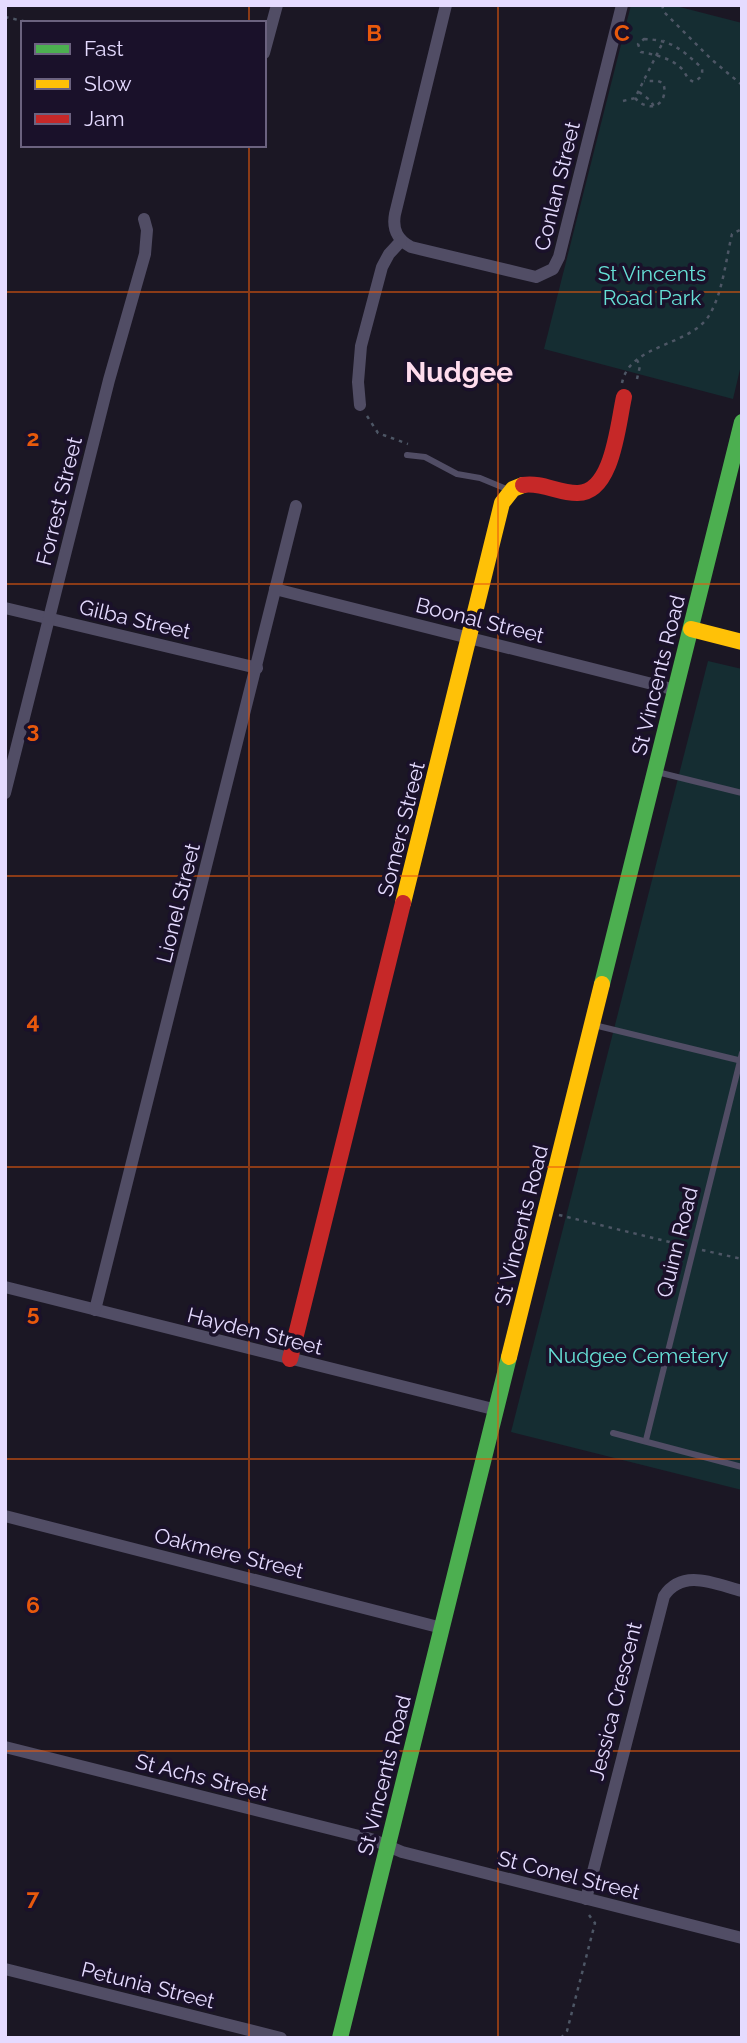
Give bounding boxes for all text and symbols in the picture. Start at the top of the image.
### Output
text: B [366,19,382,46]
text: C [614,19,630,46]
legend [21,21,266,147]
text: Fast [84,36,124,61]
text: Slow [84,71,132,96]
text: Jam [84,106,125,131]
street label: Conlan Street [529,119,585,253]
park label: St Vincents Road Park [598,261,706,310]
district label: Nudgee [405,356,513,389]
text: 2 [27,424,39,451]
street label: Forrest Street [31,434,87,568]
street label: Boonal Street [413,592,547,648]
street label: St Vincents Road [626,592,690,758]
street label: Gilba Street [77,594,193,644]
text: 3 [27,716,39,743]
street label: Somers Street [372,759,430,899]
street label: Lionel Street [151,841,205,965]
text: 4 [26,1007,40,1034]
street label: St Vincents Road [489,1142,553,1308]
street label: Quinn Road [651,1184,703,1300]
text: 5 [27,1299,40,1326]
street label: Hayden Street [185,1302,325,1360]
park label: Nudgee Cemetery [548,1343,728,1368]
street label: Oakmere Street [152,1522,306,1584]
text: 6 [26,1591,40,1618]
street label: Jessica Crescent [583,1619,647,1783]
street label: St Vincents Road [352,1692,416,1858]
street label: St Achs Street [133,1748,271,1806]
street label: St Conel Street [496,1845,642,1905]
text: 7 [27,1883,40,1910]
street label: Petunia Street [79,1956,217,2014]

